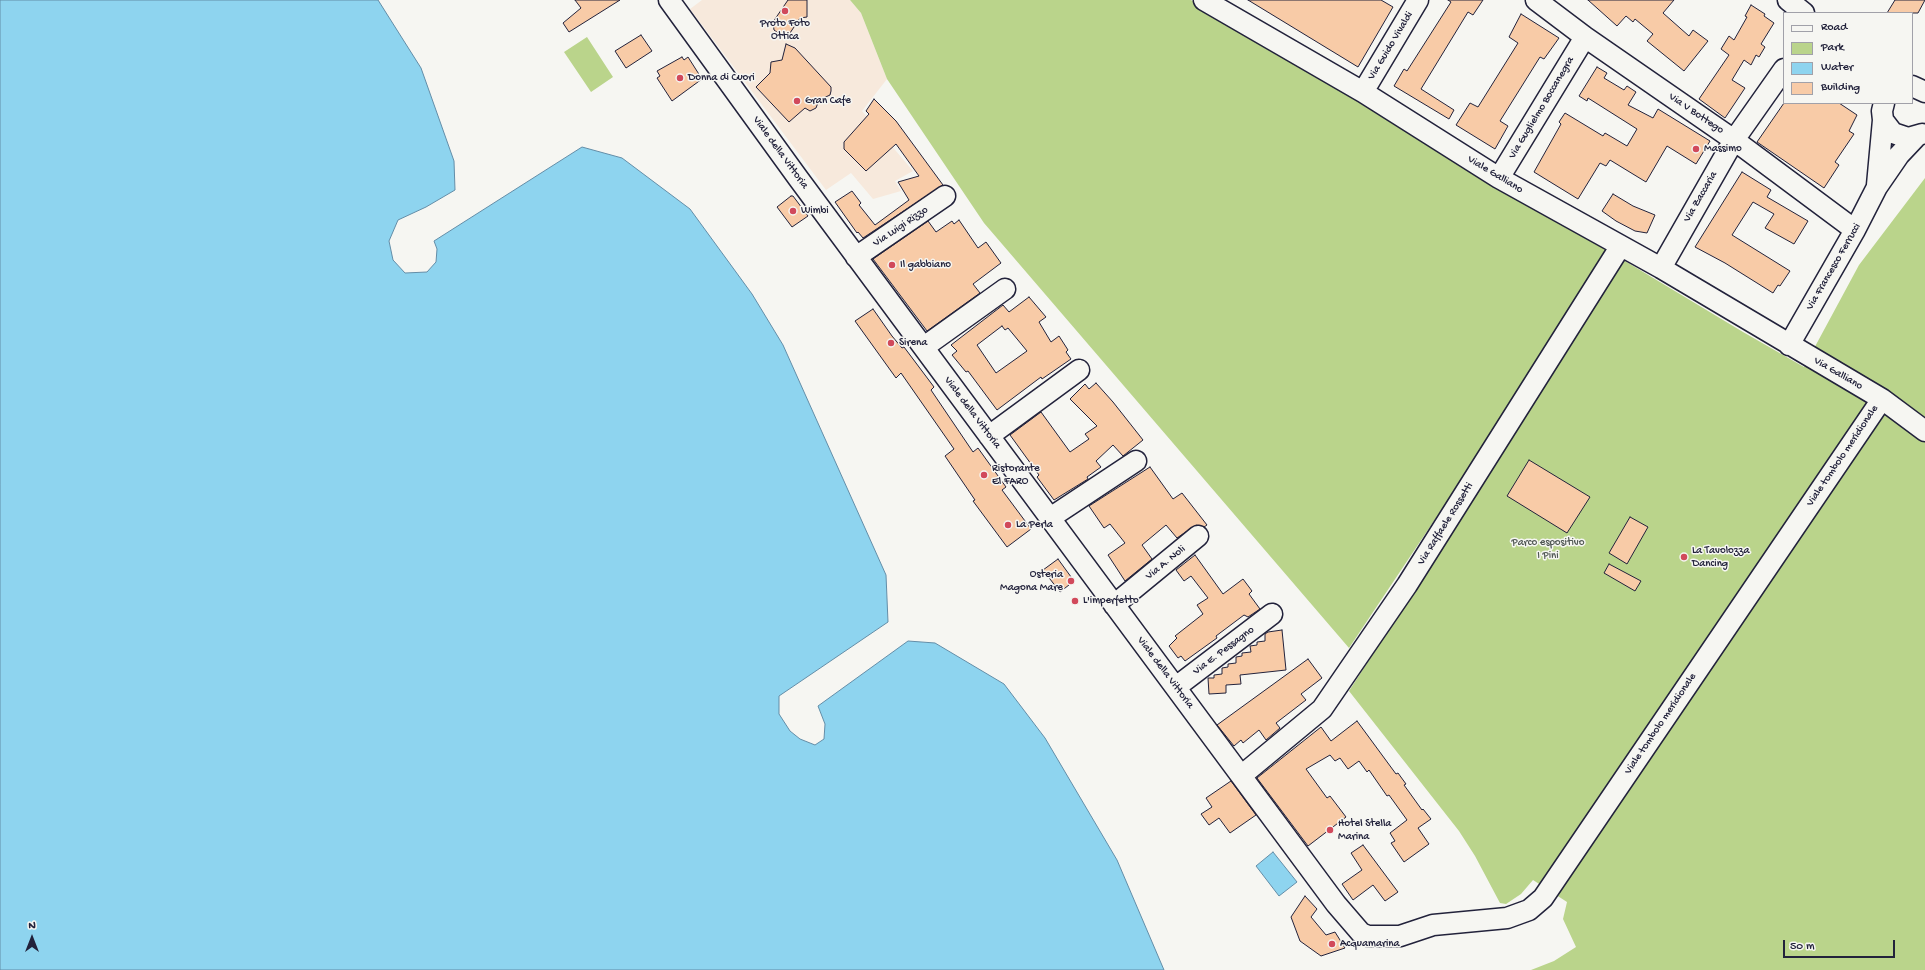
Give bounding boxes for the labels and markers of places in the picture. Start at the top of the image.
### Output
marker: Proto Foto Ottica [780,6,790,16]
place label: Proto Foto Ottica [760,17,810,43]
place label: Donna di Cuori [688,71,755,85]
marker: Donna di Cuori [675,73,685,83]
place label: Gran Cafe [805,94,851,108]
marker: Gran Cafe [792,96,802,106]
place label: Massimo [1704,142,1742,156]
marker: Massimo [1691,144,1701,154]
place label: Wimbi [801,204,829,218]
marker: Wimbi [788,206,798,216]
place label: Il gabbiano [900,258,951,272]
marker: Il gabbiano [887,260,897,270]
place label: Sirena [899,336,927,350]
marker: Sirena [886,338,896,348]
place label: Ristorante El FARO [992,462,1040,488]
marker: Ristorante El FARO [979,470,989,480]
place label: La Perla [1016,518,1053,532]
marker: La Perla [1003,520,1013,530]
place label: La Tavolozza Dancing [1692,544,1750,570]
marker: La Tavolozza Dancing [1679,552,1689,562]
place label: Osteria Magona Mare [1000,568,1063,594]
marker: Osteria Magona Mare [1066,576,1076,586]
place label: L'imperfetto [1083,594,1139,608]
marker: L'imperfetto [1070,596,1080,606]
place label: Hotel Stella Marina [1338,817,1391,843]
marker: Hotel Stella Marina [1325,825,1335,835]
place label: Acquamarina [1340,937,1400,951]
marker: Acquamarina [1327,939,1337,949]

